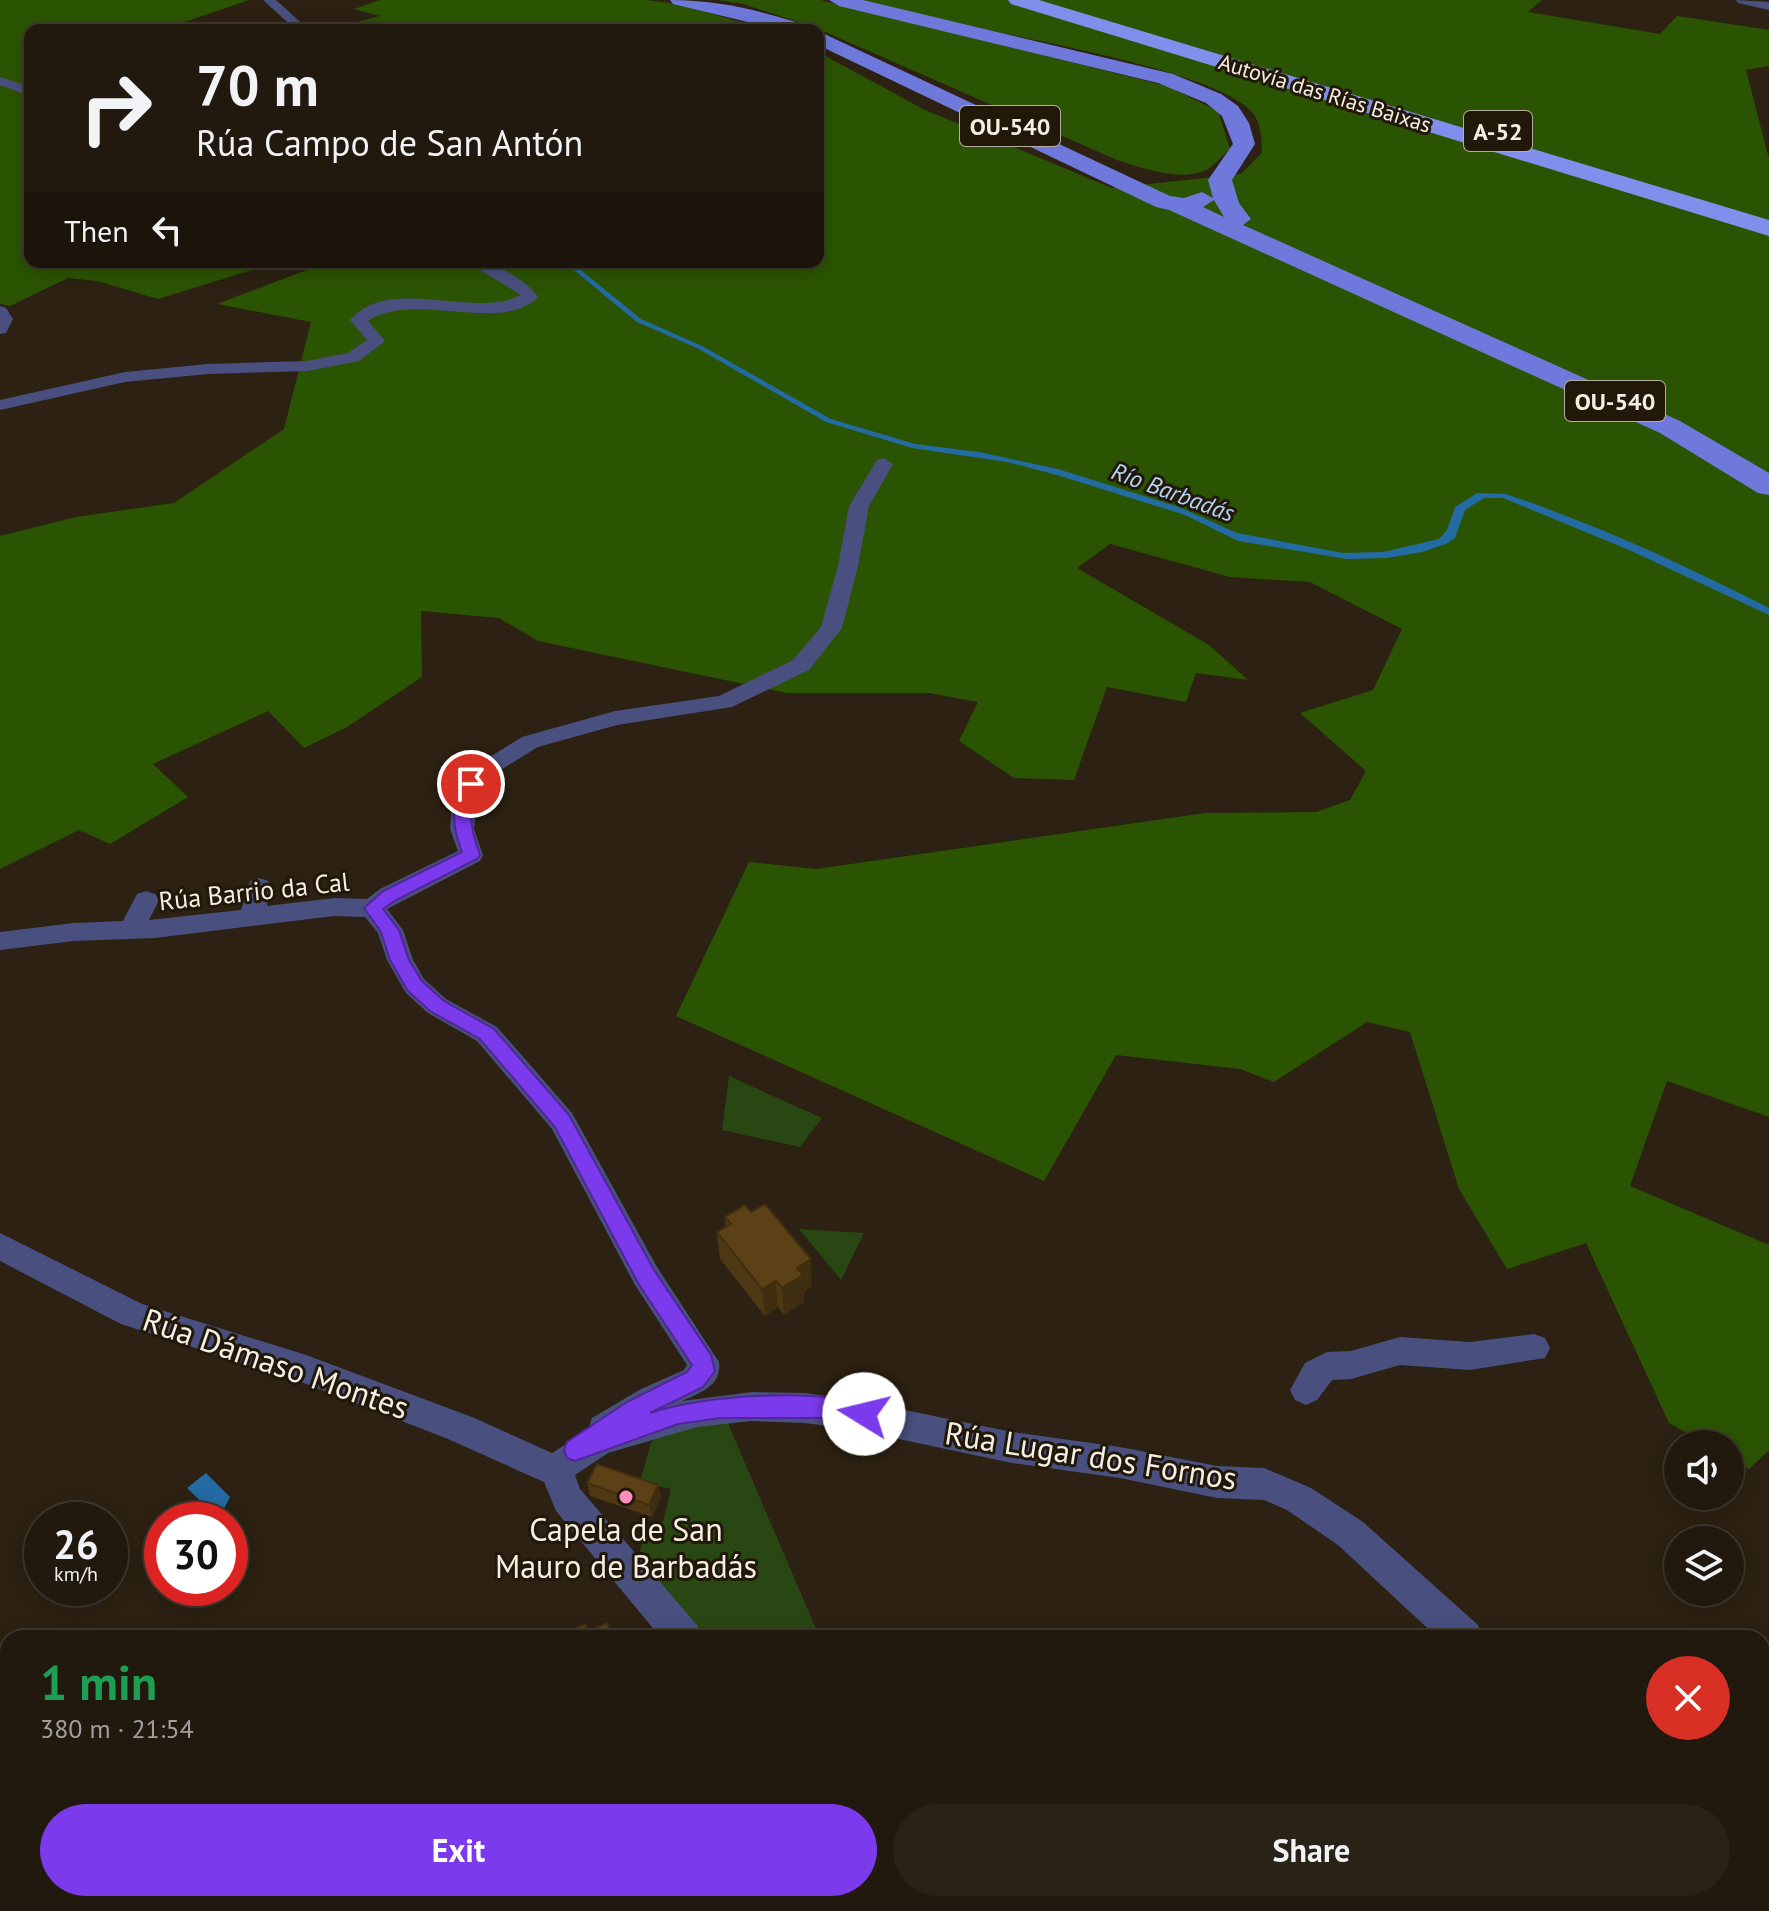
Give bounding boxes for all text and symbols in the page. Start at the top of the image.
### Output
street label: Autovía das Rías Baixas [1215,47,1435,139]
text: 70 m [196,49,319,121]
icon: right [64,56,168,160]
road number: OU-540 [960,106,1060,146]
road number: A-52 [1464,111,1532,151]
text: Rúa Campo de San Antón [196,119,583,166]
icon: left [145,208,189,252]
text: Then [64,211,129,250]
road number: OU-540 [1565,381,1665,421]
water label: Río Barbadás [1107,455,1239,529]
pin [437,750,505,818]
icon: arrive [449,762,493,806]
street label: Rúa Barrio da Cal [157,865,351,917]
street label: Rúa Dámaso Montes [138,1298,414,1428]
position arrow [822,1372,906,1456]
street label: Rúa Lugar dos Fornos [942,1411,1240,1499]
map controls [1664,1430,1744,1606]
button: sound [1664,1430,1744,1510]
marker: Capela de San Mauro de Barbadás [617,1488,635,1506]
speed limit sign: 30 [144,1502,248,1606]
place label: Capela de San Mauro de Barbadás [495,1508,757,1587]
text: 26 [53,1518,99,1570]
button: layers [1664,1526,1744,1606]
text: km/h [54,1561,98,1587]
text: 1 min [40,1651,157,1713]
button: close [1646,1656,1730,1740]
text: 380 m · 21:54 [40,1712,194,1745]
button: Exit [40,1804,877,1896]
button: Share [893,1804,1730,1896]

